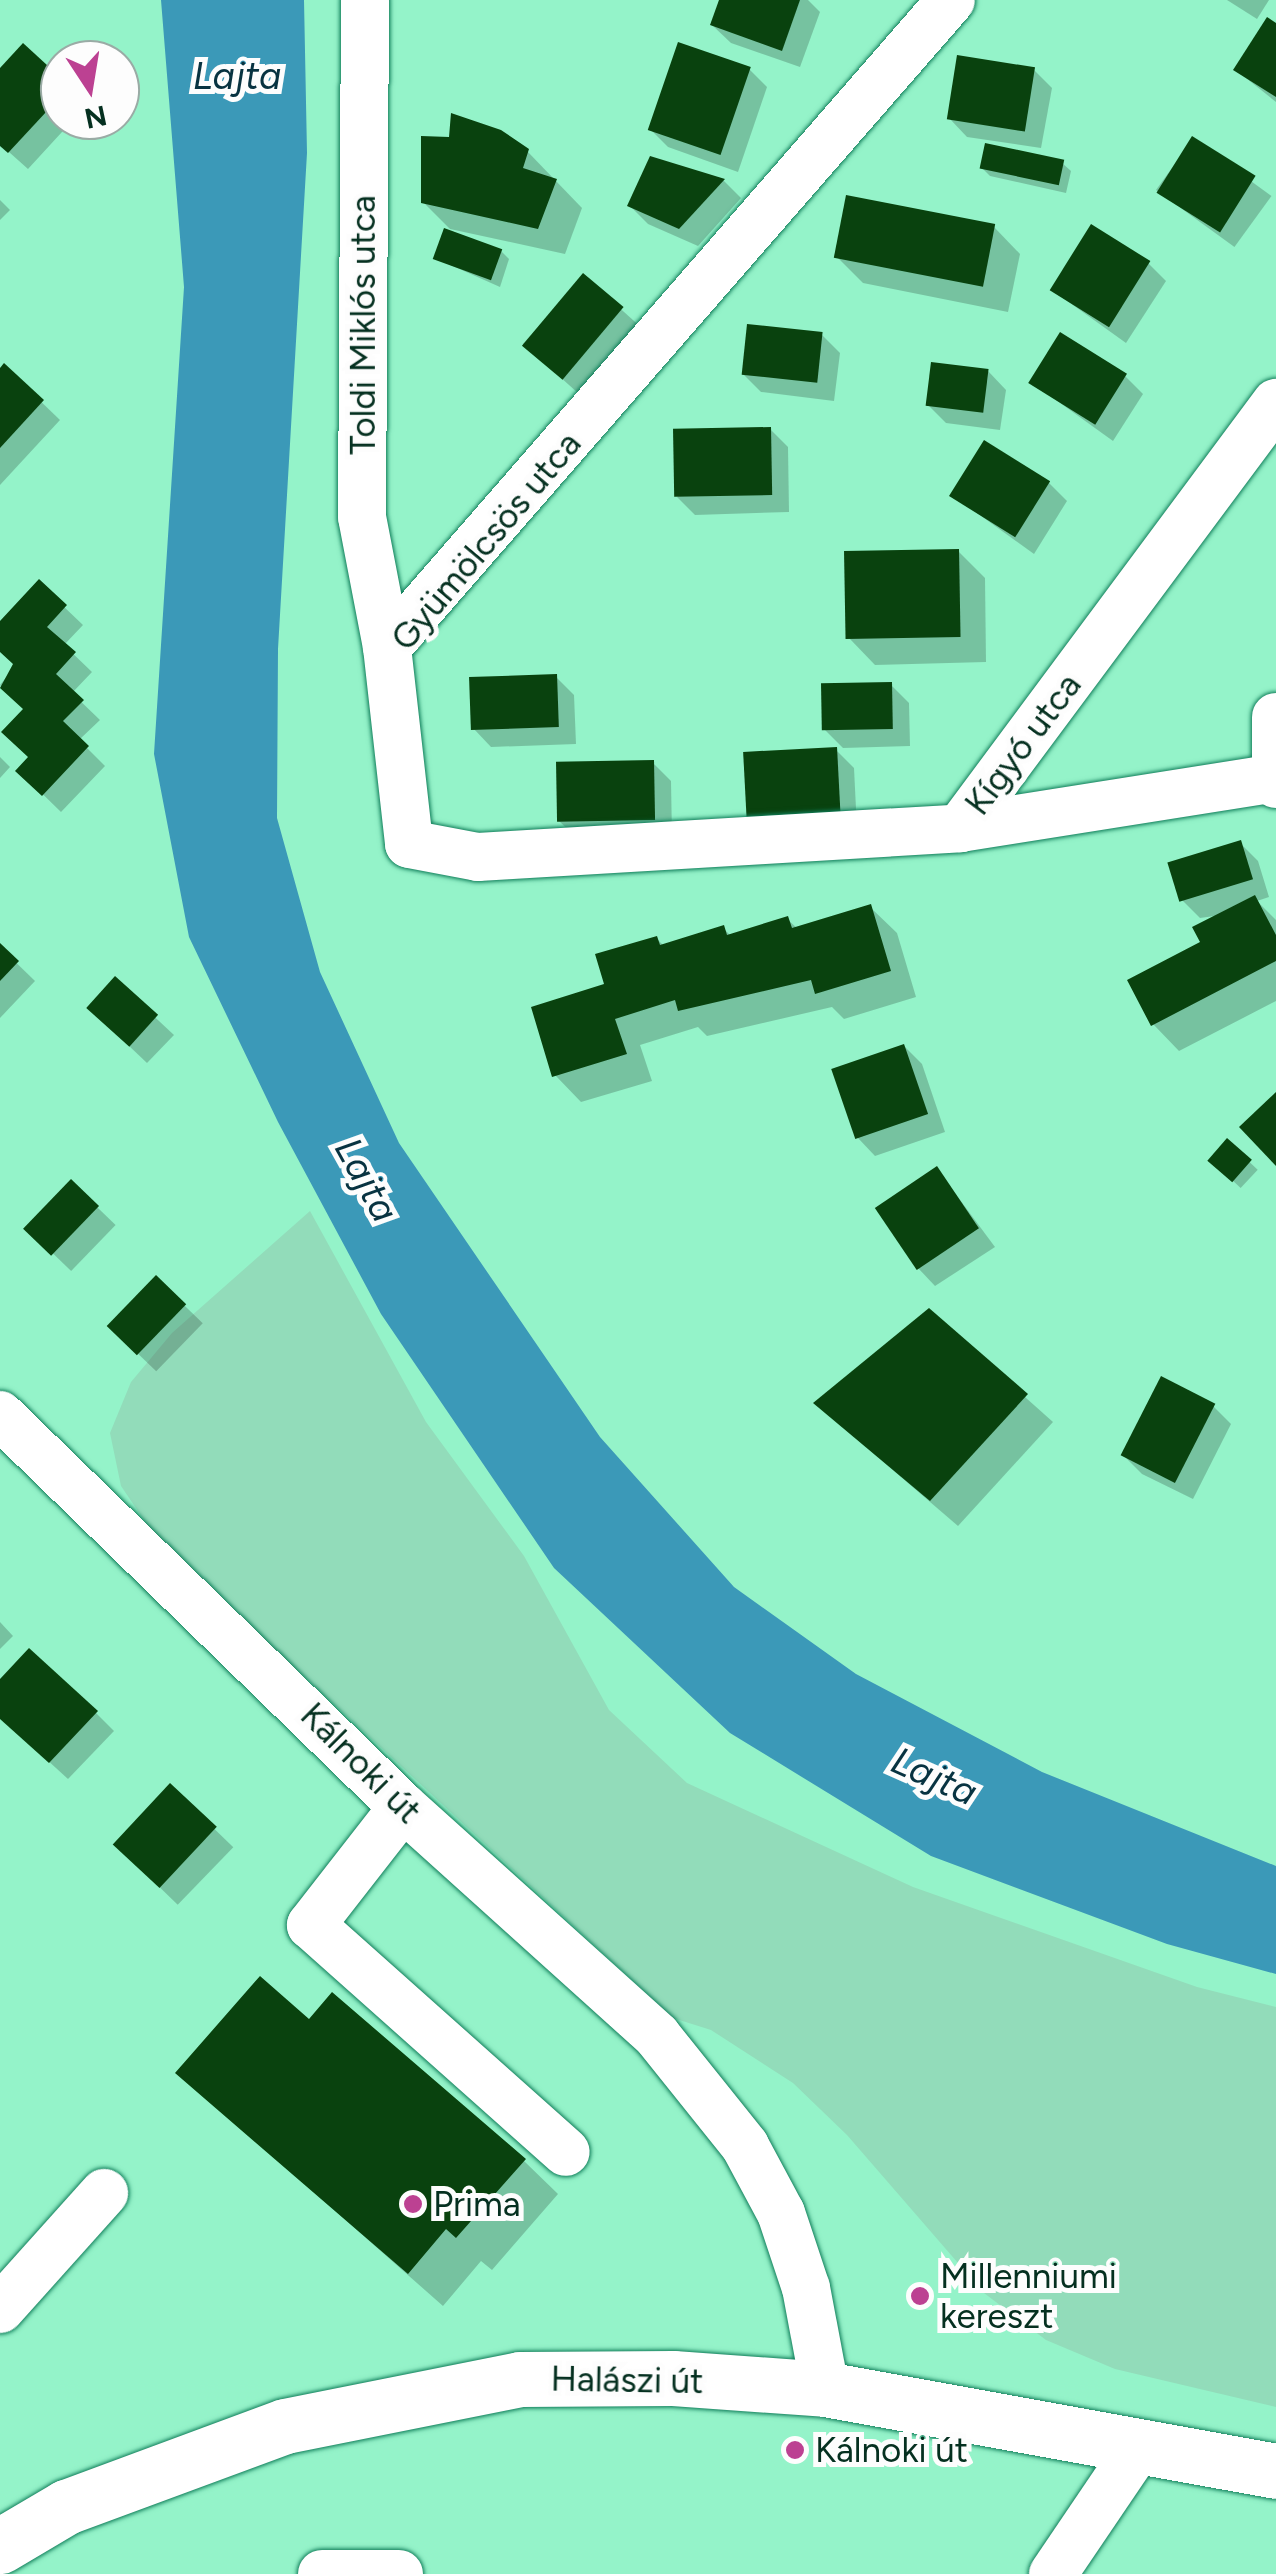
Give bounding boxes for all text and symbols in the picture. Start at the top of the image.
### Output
north arrow [40,40,140,140]
water label: Lajta [193,54,281,100]
text: N [82,99,110,136]
street label: Toldi Miklós utca [342,195,384,455]
street label: Gyümölcsös utca [382,423,590,659]
street label: Kígyó utca [956,665,1090,823]
water label: Lajta [325,1130,407,1230]
street label: Kálnoki út [292,1694,430,1832]
water label: Lajta [884,1738,984,1816]
place label: Prima [433,2183,521,2225]
marker: Prima [402,2193,424,2215]
place label: Millenniumi kereszt [940,2255,1117,2337]
marker: Millenniumi kereszt [909,2285,931,2307]
street label: Halászi út [550,2358,704,2402]
place label: Kálnoki út [815,2429,968,2471]
marker: Kálnoki út [784,2439,806,2461]

